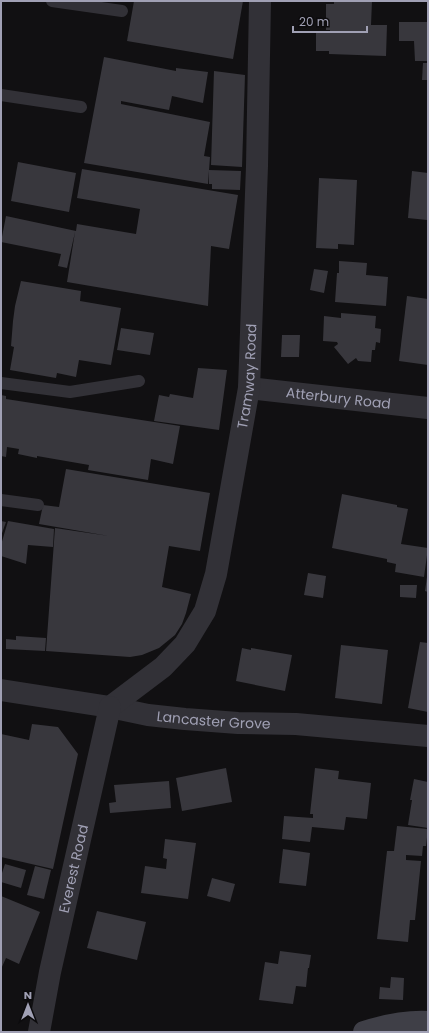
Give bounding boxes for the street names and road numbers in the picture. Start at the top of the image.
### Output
street label: Tramway Road [232,323,261,430]
street label: Atterbury Road [285,382,392,414]
street label: Lancaster Grove [156,706,271,734]
street label: Everest Road [54,822,93,915]

